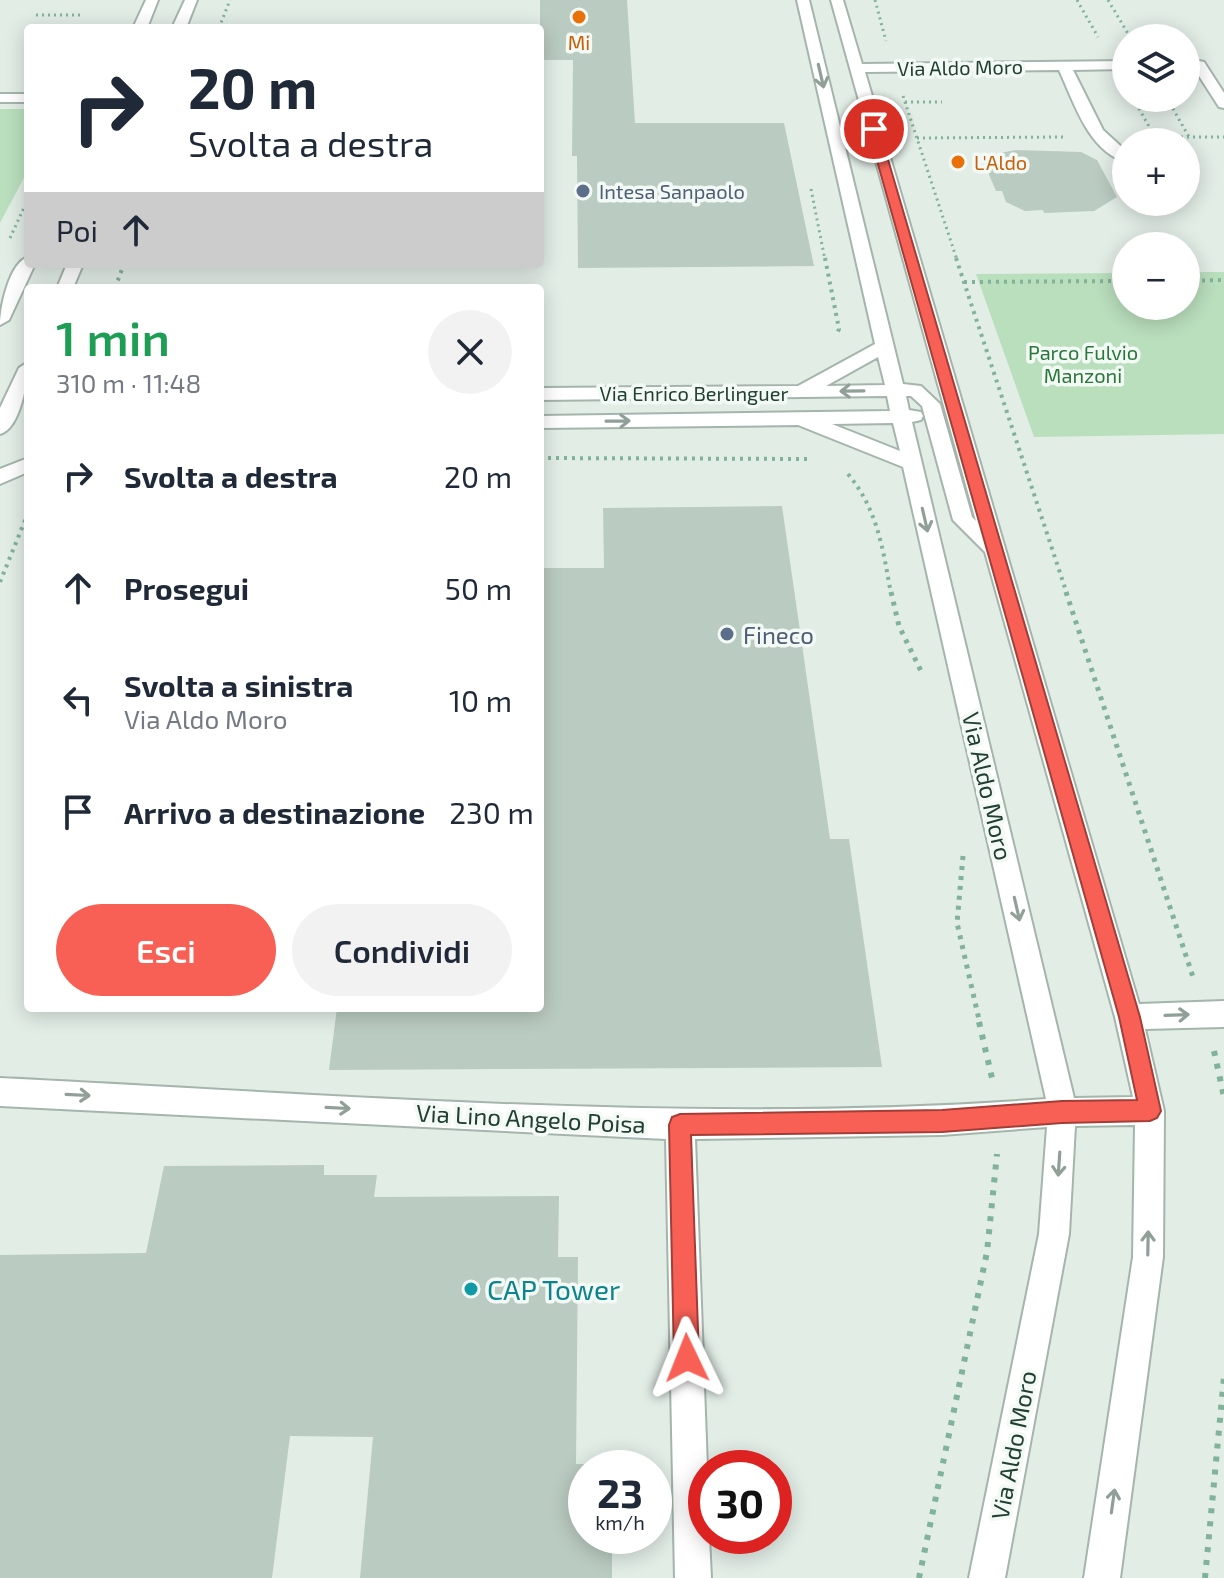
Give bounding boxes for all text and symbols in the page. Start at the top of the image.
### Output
marker: Mi [570,8,588,26]
map controls [1112,24,1200,320]
button: layers [1112,24,1200,112]
place label: Mi [568,30,590,54]
text: 20 m [188,53,317,120]
street label: Via Aldo Moro [897,54,1023,80]
icon: right [56,56,160,160]
one-way arrow [814,63,829,88]
pin [840,95,908,163]
icon: arrive [852,107,896,151]
text: Svolta a destra [188,121,433,164]
button: + [1112,128,1200,216]
place label: L'Aldo [974,150,1027,174]
marker: L'Aldo [949,153,967,171]
place label: Intesa Sanpaolo [599,179,745,203]
marker: Intesa Sanpaolo [574,182,592,200]
icon: ahead [114,208,158,252]
text: Poi [56,212,98,248]
button: − [1112,232,1200,320]
text: 1 min [56,308,170,366]
button: close [428,310,512,394]
park label: Parco Fulvio Manzoni [1028,340,1138,387]
text: 310 m · 11:48 [56,367,201,398]
street label: Via Enrico Berlinguer [600,381,788,405]
one-way arrow [839,384,866,399]
one-way arrow [604,413,631,429]
icon: right [56,454,100,498]
text: Svolta a destra [124,458,338,494]
text: 20 m [444,458,512,494]
one-way arrow [918,506,933,532]
icon: ahead [56,566,100,610]
text: Prosegui [124,570,249,606]
text: 50 m [445,570,512,606]
place label: Fineco [743,620,814,649]
marker: Fineco [718,625,736,643]
text: Svolta a sinistra [124,667,353,703]
icon: left [56,678,100,722]
text: 10 m [449,682,512,718]
text: Via Aldo Moro [124,703,288,734]
street label: Via Aldo Moro [957,709,1019,863]
icon: arrive [56,790,100,834]
text: Arrivo a destinazione [124,794,425,830]
text: 230 m [449,794,534,830]
one-way arrow [1010,896,1025,922]
button: Esci [56,904,276,996]
button: Condividi [292,904,512,996]
one-way arrow [1163,1008,1190,1023]
one-way arrow [64,1088,91,1103]
street label: Via Lino Angelo Poisa [415,1098,647,1138]
one-way arrow [324,1101,351,1116]
one-way arrow [1051,1150,1066,1177]
one-way arrow [1140,1230,1156,1257]
place label: CAP Tower [487,1272,620,1306]
marker: CAP Tower [462,1280,480,1298]
position arrow [645,1316,729,1400]
street label: Via Aldo Moro [984,1368,1042,1522]
speed limit sign: 30 [688,1450,792,1554]
text: 23 [597,1468,643,1516]
one-way arrow [1106,1489,1121,1514]
text: km/h [595,1510,645,1534]

